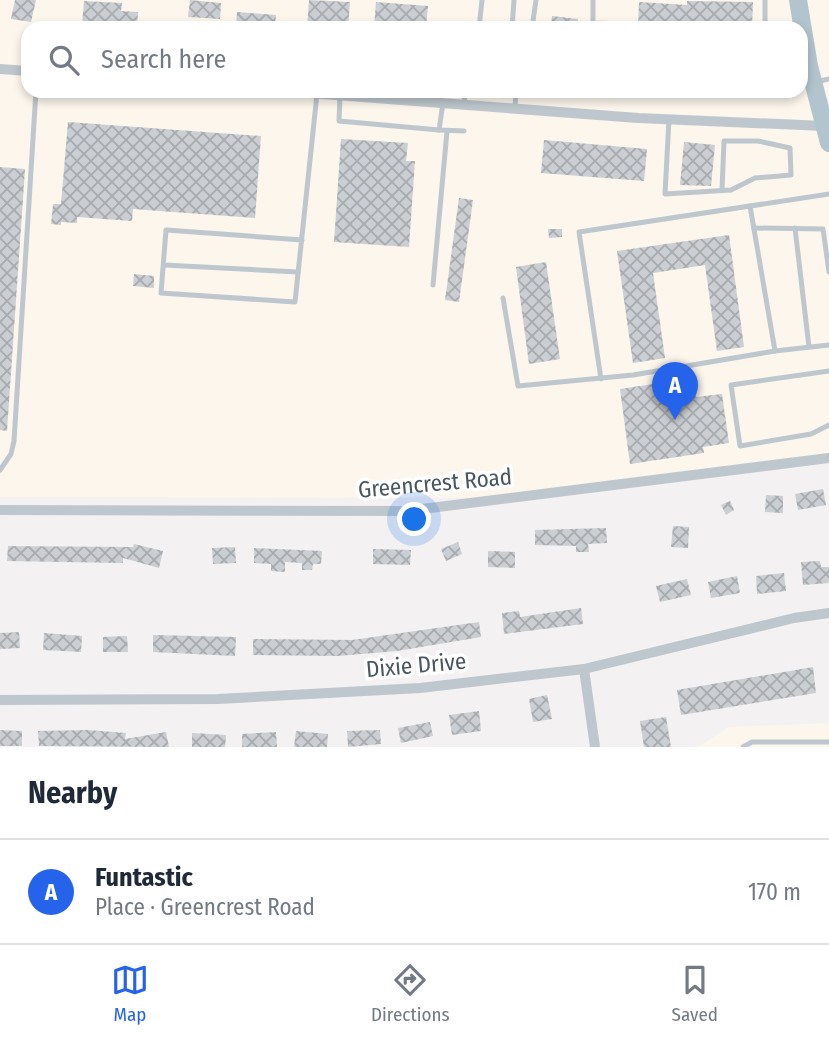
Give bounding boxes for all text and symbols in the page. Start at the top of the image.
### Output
search box [21,21,808,98]
icon: search [45,41,83,79]
text: Search here [101,44,226,75]
pin: A [652,362,698,420]
street label: Greencrest Road [357,462,513,504]
your location [397,502,431,536]
street label: Dixie Drive [365,647,467,683]
text: Nearby [28,775,117,811]
text: Funtastic [95,862,193,893]
text: A [45,878,57,906]
text: 170 m [748,878,801,906]
text: Place · Greencrest Road [95,893,315,921]
tab: Map [111,961,149,1026]
tab: Directions [371,961,450,1026]
tab: Saved [672,961,718,1026]

